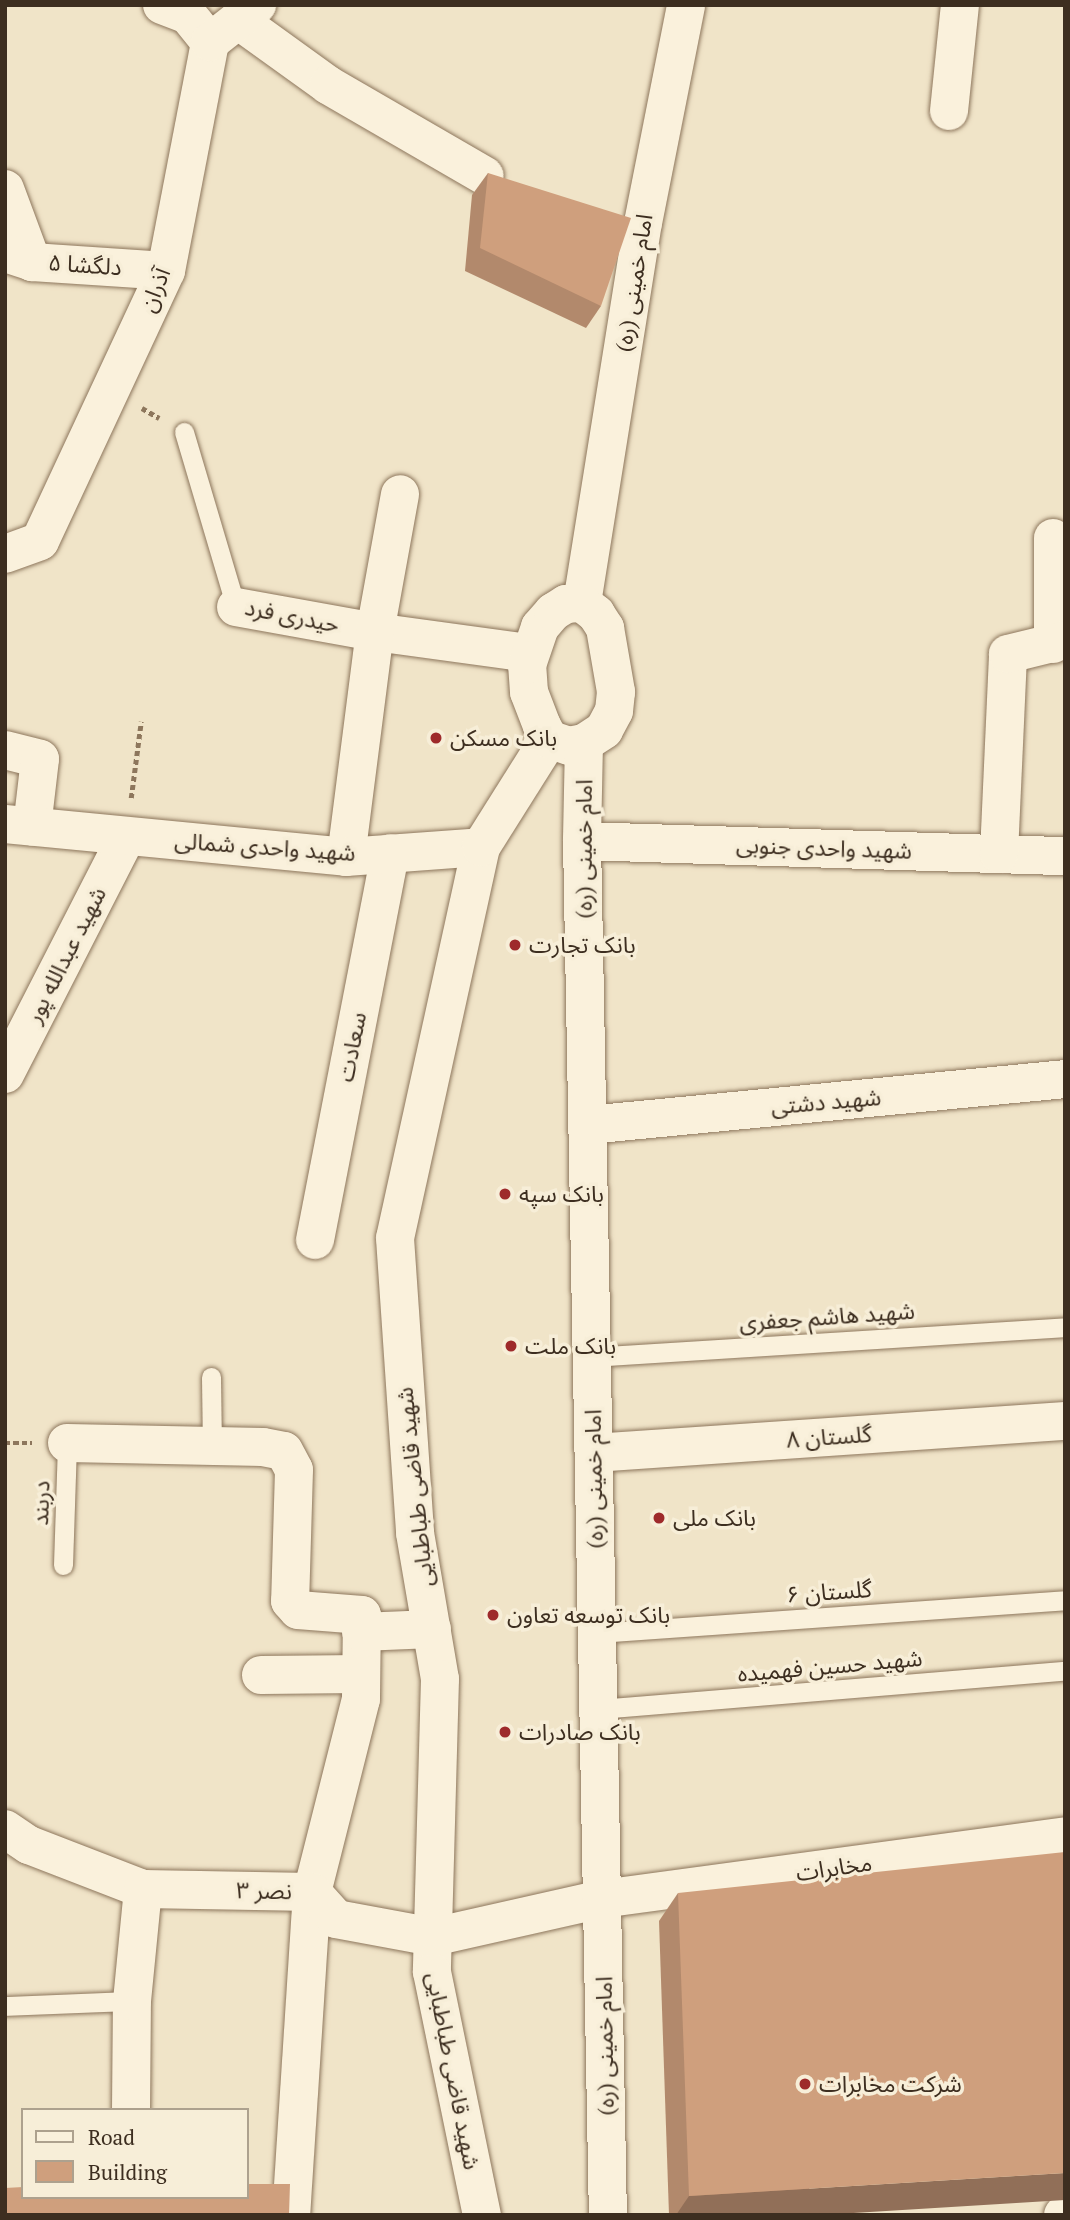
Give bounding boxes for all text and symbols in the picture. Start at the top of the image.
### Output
street label: امام خمینی (ره) [609,212,659,354]
street label: دلگشا ۵ [47,249,123,281]
street label: آذران [134,264,176,316]
street label: حیدری فرد [242,593,342,639]
place label: بانک مسکن [450,724,557,752]
marker: بانک مسکن [428,730,444,746]
street label: امام خمینی (ره) [570,779,598,919]
street label: شهید واحدی شمالی [173,827,357,867]
street label: شهید واحدی جنوبی [736,831,912,865]
street label: شهید عبدالله پور [20,882,112,1028]
place label: بانک تجارت [529,931,636,959]
marker: بانک تجارت [507,937,523,953]
street label: سعادت [332,1010,372,1084]
street label: شهید دشتی [770,1083,882,1121]
place label: بانک سپه [519,1180,604,1208]
marker: بانک سپه [497,1186,513,1202]
street label: شهيد هاشم جعفری [738,1297,916,1337]
place label: بانک ملت [525,1332,616,1360]
marker: بانک ملت [503,1338,519,1354]
street label: شهید قاضی طباطبایی [391,1386,439,1588]
street label: امام خمینی (ره) [579,1409,609,1549]
street label: گلستان ۸ [785,1420,873,1454]
street label: دربند [26,1480,56,1526]
place label: بانک ملی [673,1504,756,1532]
marker: بانک ملی [651,1510,667,1526]
street label: گلستان ۶ [785,1575,873,1609]
place label: بانک توسعه تعاون [507,1601,670,1629]
marker: بانک توسعه تعاون [485,1607,501,1623]
street label: شهيد حسین فهمیده [736,1644,924,1688]
place label: بانک صادرات [519,1718,641,1746]
marker: بانک صادرات [497,1724,513,1740]
street label: مخابرات [794,1849,874,1887]
street label: نصر ۳ [236,1877,292,1905]
street label: شهید قاضی طباطبایی [420,1970,486,2172]
street label: امام خمینی (ره) [590,1976,620,2116]
place label: شرکت مخابرات [819,2070,962,2098]
marker: شرکت مخابرات [797,2076,813,2092]
legend [21,2108,248,2199]
text: Road [88,2123,135,2151]
text: Building [88,2158,167,2186]

